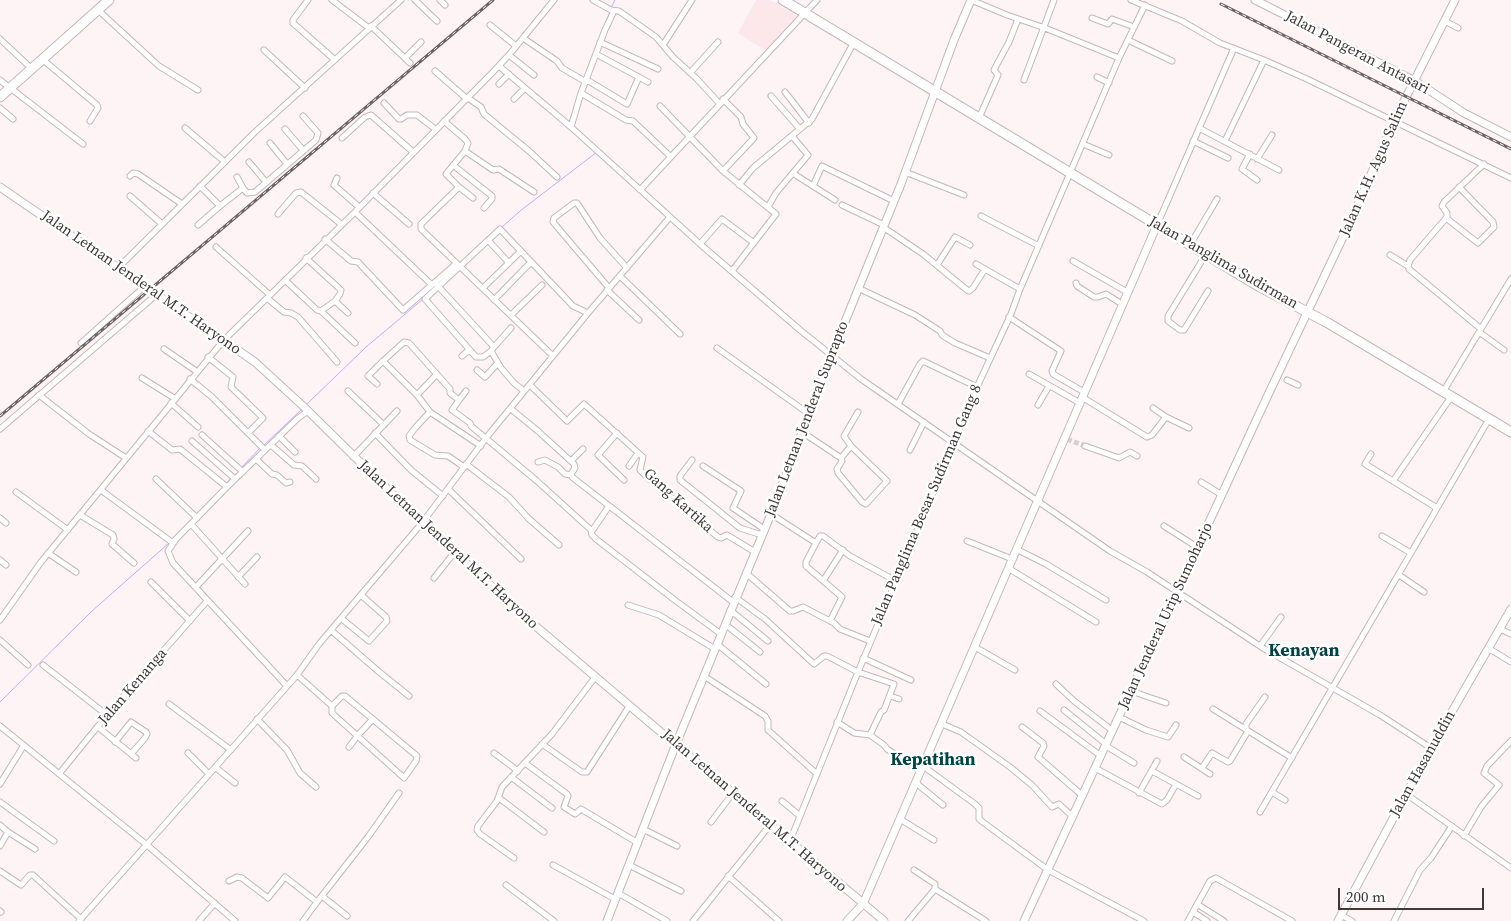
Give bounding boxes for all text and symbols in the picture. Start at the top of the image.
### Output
street label: Jalan Pangeran Antasari [1282,7,1432,99]
street label: Jalan K.H. Agus Salim [1336,99,1412,239]
street label: Jalan Letnan Jenderal M.T. Haryono [38,207,244,359]
street label: Jalan Panglima Sudirman [1145,213,1301,313]
street label: Jalan Letnan Jenderal Suprapto [761,319,853,519]
street label: Jalan Panglima Besar Sudirman Gang 8 [868,382,986,628]
street label: Jalan Letnan Jenderal M.T. Haryono [354,457,542,633]
street label: Gang Kartika [640,465,716,537]
street label: Jalan Jenderal Urip Sumoharjo [1115,520,1217,712]
district label: Kenayan [1268,640,1340,662]
street label: Jalan Kenanga [95,645,171,729]
street label: Jalan Hasanuddin [1386,708,1460,820]
street label: Jalan Letnan Jenderal M.T. Haryono [658,726,850,896]
district label: Kepatihan [890,749,976,771]
scale bar [1341,878,1487,910]
text: 200 m [1346,886,1386,907]

